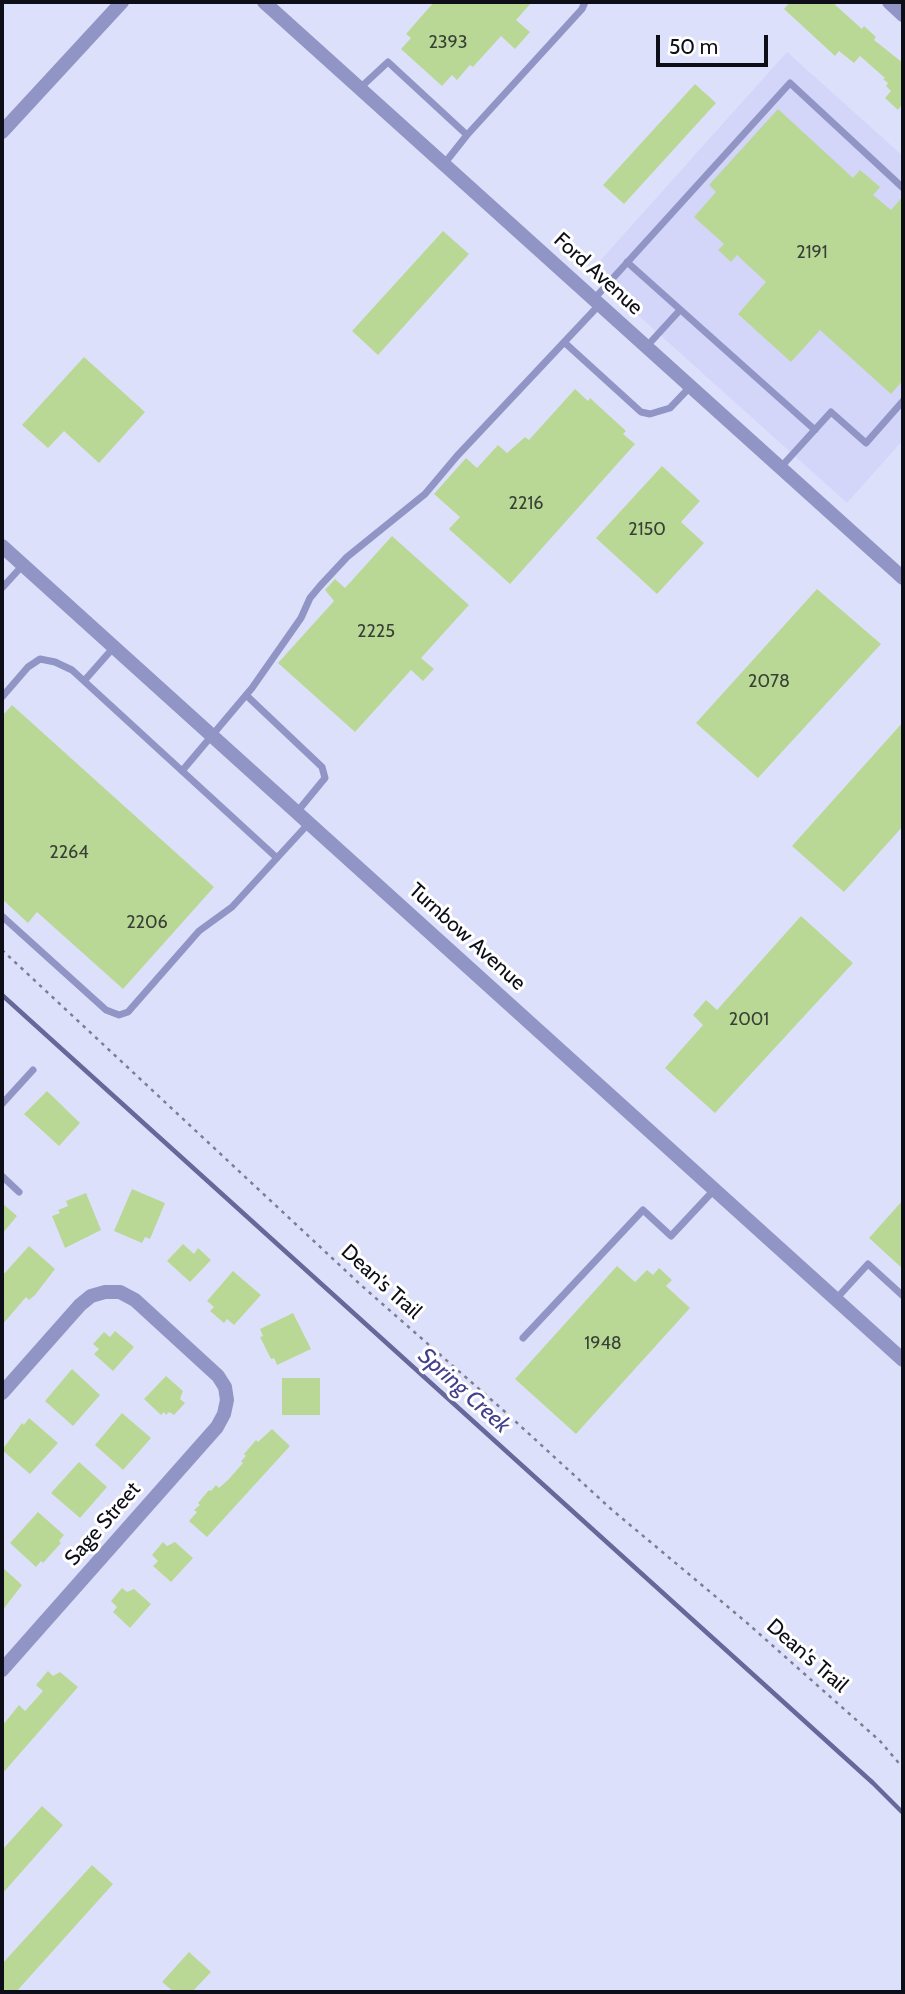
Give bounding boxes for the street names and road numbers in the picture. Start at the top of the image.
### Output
street label: Ford Avenue [548,228,648,320]
street label: Turnbow Avenue [403,878,531,996]
street label: Dean's Trail [336,1239,426,1325]
street label: Sage Street [60,1477,146,1571]
street label: Dean's Trail [761,1614,853,1698]

